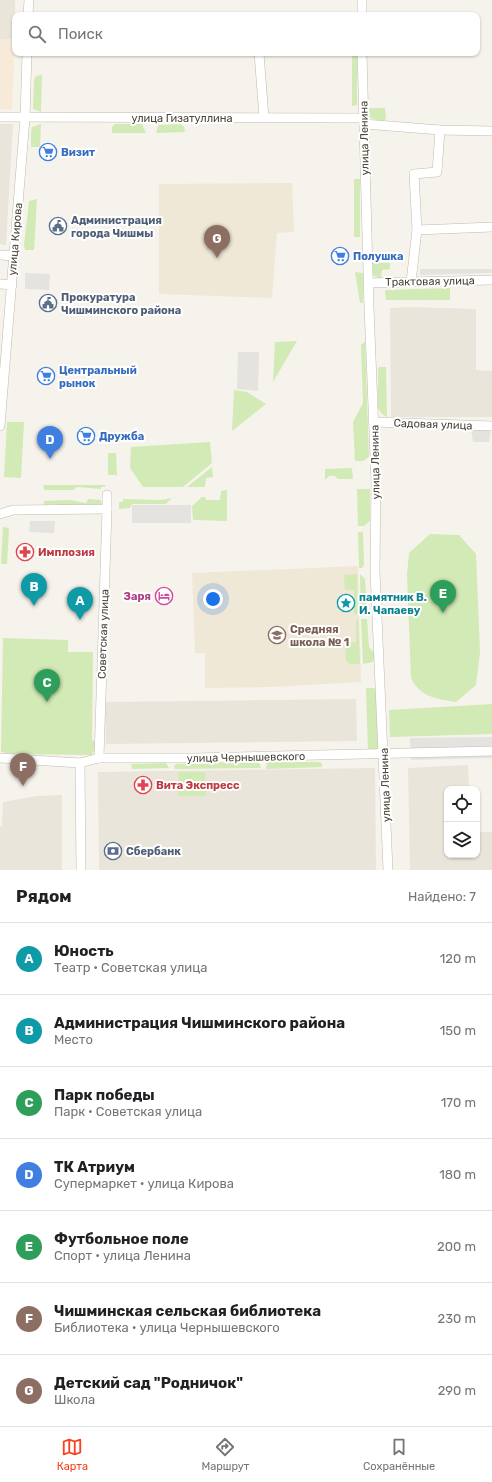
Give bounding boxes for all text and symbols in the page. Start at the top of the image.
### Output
search box [12,12,480,56]
icon: search [26,23,48,45]
text: Поиск [58,25,103,43]
street label: улица Ленина [357,101,372,175]
street label: улица Гизатуллина [131,112,233,125]
supermarket icon: Визит [38,142,58,162]
place label: Визит [61,146,95,159]
street label: улица Кирова [6,202,25,276]
place label: Администрация города Чишмы [71,214,162,240]
public building icon: Администрация города Чишмы [48,216,68,236]
pin: G [204,225,230,258]
supermarket icon: Полушка [330,246,350,266]
place label: Полушка [353,250,404,263]
street label: Трактовая улица [385,274,475,289]
place label: Прокуратура Чишминского района [61,291,181,317]
public building icon: Прокуратура Чишминского района [38,293,58,313]
place label: Центральный рынок [59,364,137,390]
supermarket icon: Центральный рынок [36,366,56,386]
street label: Садовая улица [393,417,473,432]
street label: улица Ленина [368,425,383,499]
pin: D [37,426,63,459]
supermarket icon: Дружба [76,426,96,446]
place label: Дружба [99,430,144,443]
pharmacy icon: Имплозия [15,542,35,562]
place label: Имплозия [38,546,95,559]
pin: B [21,573,47,606]
pin: E [430,580,456,613]
hotel icon: Заря [154,586,174,606]
pin: A [67,587,93,620]
street label: Советская улица [95,589,112,679]
your location [203,589,223,609]
place label: Заря [124,590,151,603]
place label: памятник В. И. Чапаеву [359,591,427,617]
place icon: памятник В. И. Чапаеву [336,593,356,613]
place label: Средняя школа № 1 [290,623,349,649]
school or university icon: Средняя школа № 1 [267,625,287,645]
pin: C [34,669,60,702]
street label: улица Ленина [378,748,393,822]
street label: улица Чернышевского [187,750,305,765]
pin: F [10,753,36,786]
pharmacy icon: Вита Экспресс [133,775,153,795]
place label: Вита Экспресс [156,779,240,792]
map controls [444,786,480,858]
button: locate [444,786,480,822]
button: layers [444,822,480,858]
bank icon: Сбербанк [103,841,123,861]
place label: Сбербанк [126,845,181,858]
text: Рядом [16,886,72,906]
text: Найдено: 7 [408,889,476,904]
text: Юность [54,942,114,960]
text: A [24,951,34,966]
text: 120 m [440,951,476,966]
text: Театр · Советская улица [54,960,207,975]
text: Администрация Чишминского района [54,1014,345,1032]
text: B [24,1023,34,1038]
text: 150 m [440,1023,476,1038]
text: Место [54,1032,93,1047]
text: Парк победы [54,1086,155,1104]
text: C [24,1095,34,1110]
text: 170 m [441,1095,476,1110]
text: Парк · Советская улица [54,1104,202,1119]
text: ТК Атриум [54,1158,135,1176]
text: D [24,1167,34,1182]
text: 180 m [439,1167,476,1182]
text: Супермаркет · улица Кирова [54,1176,234,1191]
text: Футбольное поле [54,1230,189,1248]
text: E [25,1239,33,1254]
text: 200 m [437,1239,476,1254]
text: Спорт · улица Ленина [54,1248,191,1263]
text: Чишминская сельская библиотека [54,1302,321,1320]
text: F [25,1311,33,1326]
text: 230 m [438,1311,476,1326]
text: Библиотека · улица Чернышевского [54,1320,280,1335]
text: Детский сад "Родничок" [54,1374,243,1392]
text: G [24,1383,34,1398]
text: 290 m [438,1383,476,1398]
text: Школа [54,1392,95,1407]
tab: Карта [57,1436,88,1473]
tab: Маршрут [201,1436,249,1473]
tab: Сохранённые [363,1436,435,1473]

